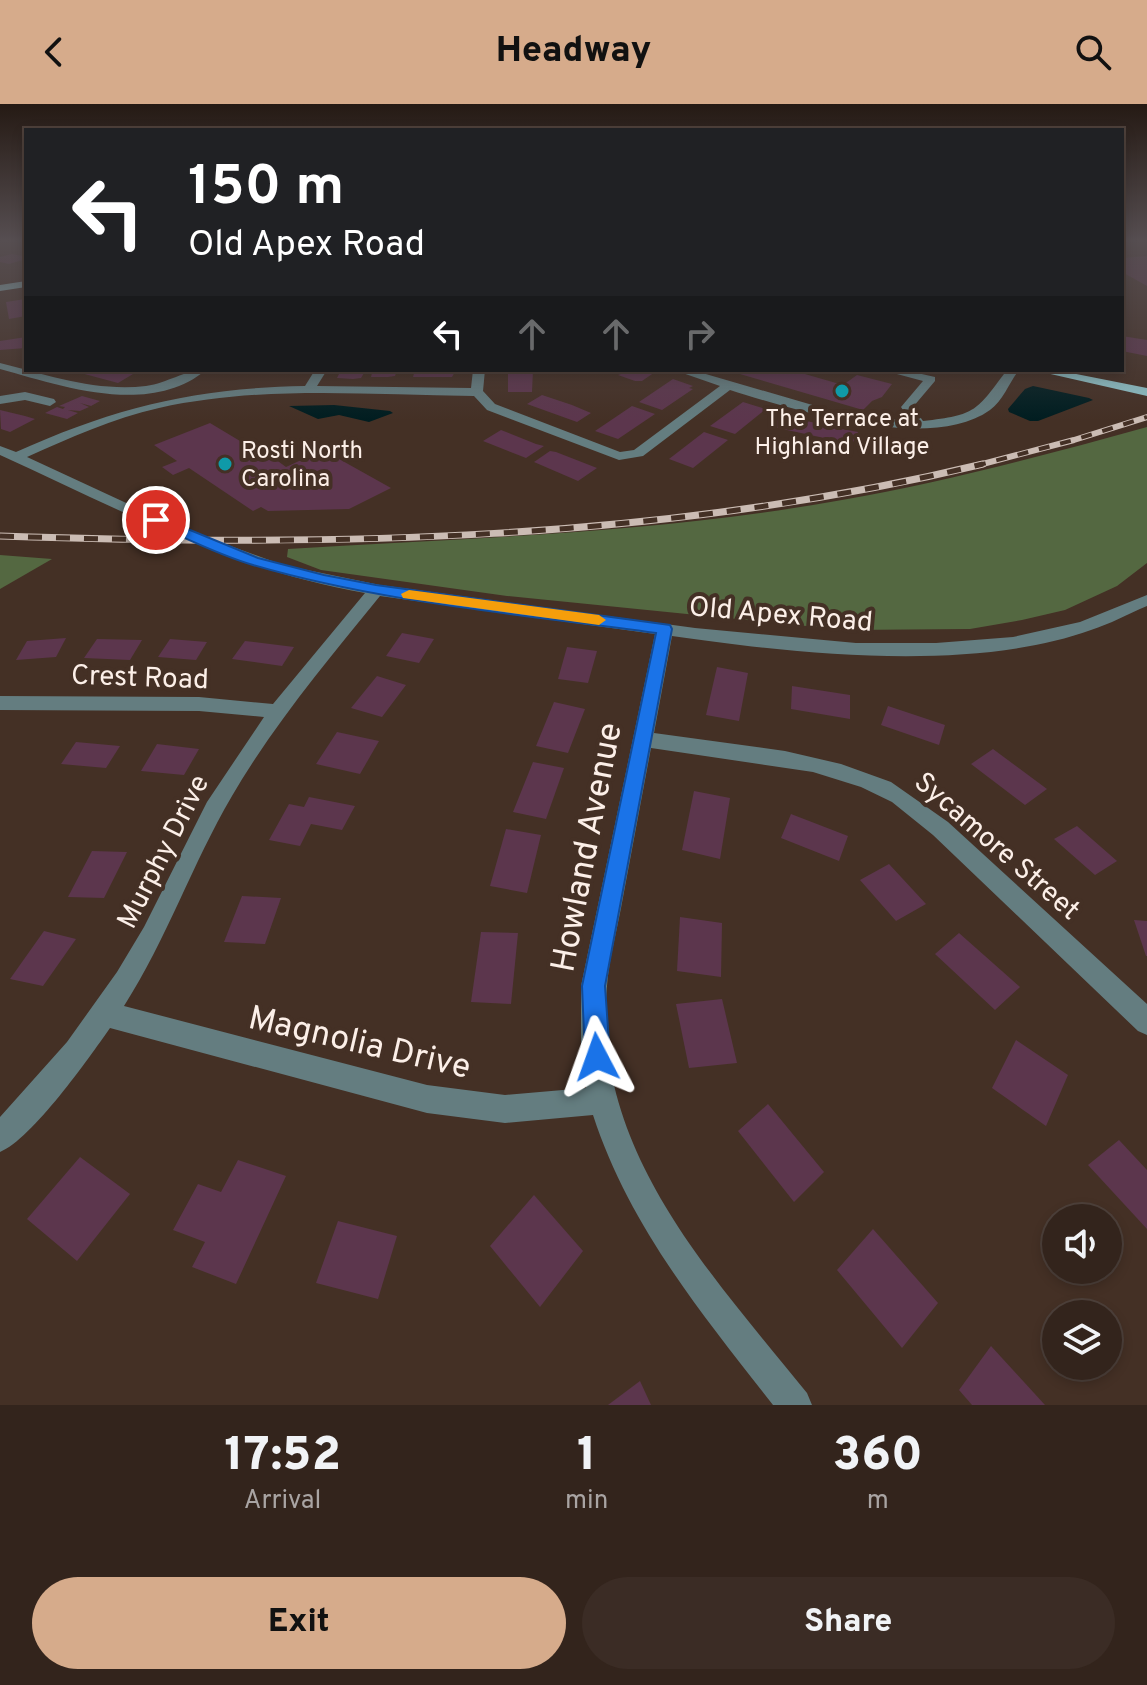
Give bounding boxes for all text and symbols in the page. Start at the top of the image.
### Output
text: Headway [496,29,651,75]
icon: back [32,30,76,74]
icon: search [1071,30,1115,74]
text: 150 m [188,154,344,224]
icon: left [56,160,160,264]
text: Old Apex Road [188,223,425,269]
icon: left [426,312,470,356]
icon: ahead [510,312,554,356]
icon: ahead [594,312,638,356]
icon: right [678,312,722,356]
marker: The Terrace at Highland Village [833,382,851,400]
place label: The Terrace at Highland Village [755,405,929,463]
place label: Rosti North Carolina [241,437,363,495]
marker: Rosti North Carolina [216,455,234,473]
pin [122,486,190,554]
icon: arrive [134,498,178,542]
street label: Old Apex Road [687,590,874,642]
street label: Crest Road [70,659,209,699]
street label: Howland Avenue [543,719,634,976]
street label: Sycamore Street [906,765,1086,929]
street label: Murphy Drive [110,769,219,936]
street label: Magnolia Drive [244,998,474,1091]
position arrow [555,1015,639,1099]
map controls [1042,1204,1122,1380]
button: sound [1042,1204,1122,1284]
button: layers [1042,1300,1122,1380]
text: 17:52 [224,1427,341,1487]
text: 1 [577,1427,597,1487]
text: 360 [832,1427,923,1487]
text: Arrival [244,1485,321,1518]
text: min [565,1485,608,1518]
text: m [867,1485,889,1518]
button: Exit [32,1577,566,1669]
button: Share [582,1577,1115,1669]

